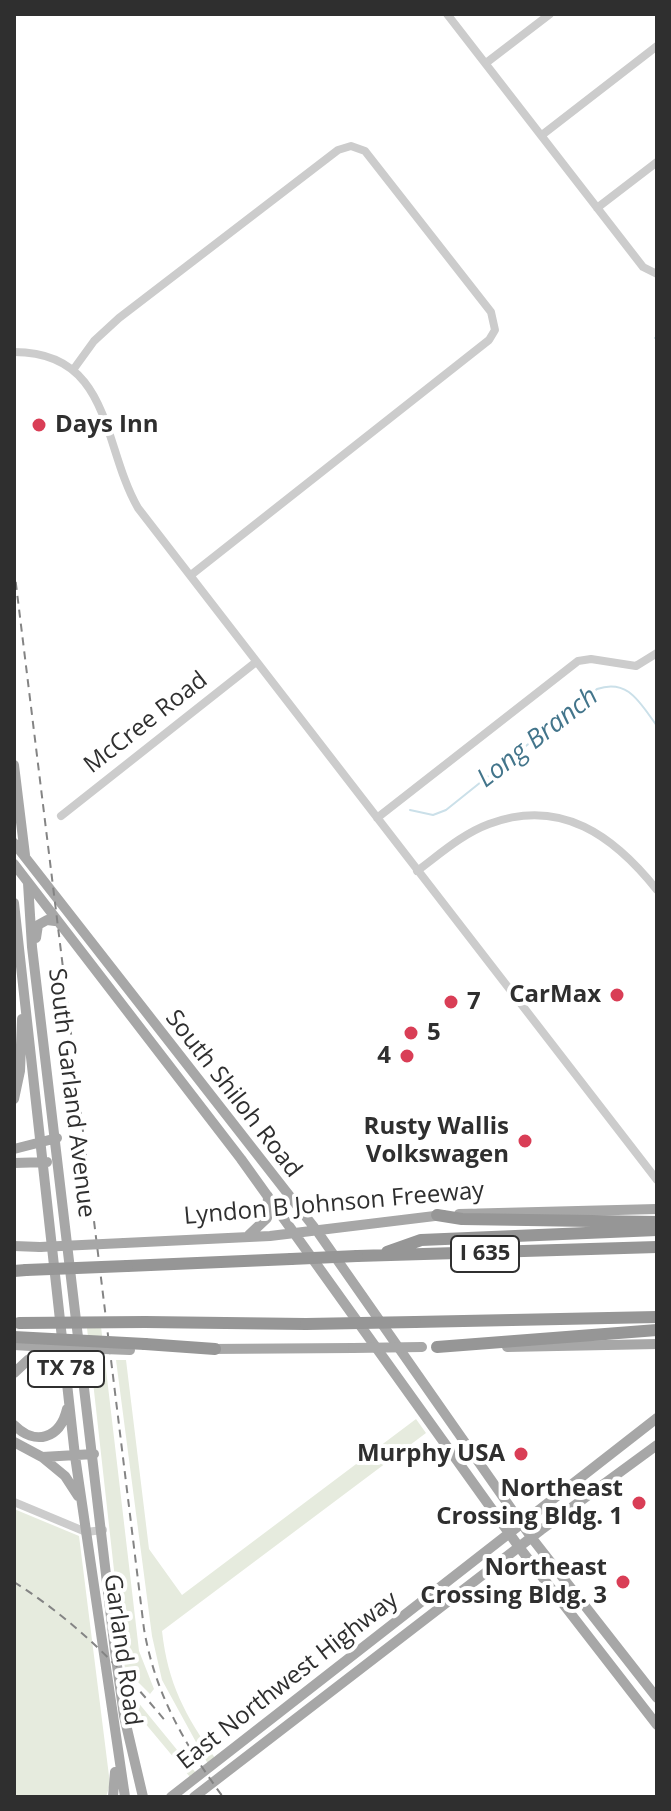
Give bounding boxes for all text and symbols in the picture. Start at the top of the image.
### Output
place label: Days Inn [55,411,159,439]
marker: Days Inn [30,416,48,434]
street label: McCree Road [79,666,213,780]
water label: Long Branch [471,681,605,795]
street label: South Garland Avenue [41,967,101,1219]
place label: CarMax [509,981,601,1009]
marker: CarMax [608,986,626,1004]
place label: 7 [467,988,481,1016]
marker: 7 [442,993,460,1011]
street label: South Shiloh Road [159,1005,307,1183]
place label: 5 [427,1019,441,1047]
marker: 5 [402,1024,420,1042]
place label: 4 [377,1042,391,1070]
marker: 4 [398,1047,416,1065]
place label: Rusty Wallis Volkswagen [364,1113,509,1169]
marker: Rusty Wallis Volkswagen [516,1132,534,1150]
street label: Lyndon B Johnson Freeway [183,1177,485,1231]
road number: I 635 [451,1236,519,1272]
road number: TX 78 [28,1351,104,1387]
place label: Murphy USA [357,1440,505,1468]
marker: Murphy USA [512,1445,530,1463]
place label: Northeast Crossing Bldg. 1 [436,1475,623,1531]
marker: Northeast Crossing Bldg. 1 [630,1494,648,1512]
place label: Northeast Crossing Bldg. 3 [420,1554,607,1610]
street label: Garland Road [97,1572,147,1728]
marker: Northeast Crossing Bldg. 3 [614,1573,632,1591]
street label: East Northwest Highway [172,1586,404,1776]

